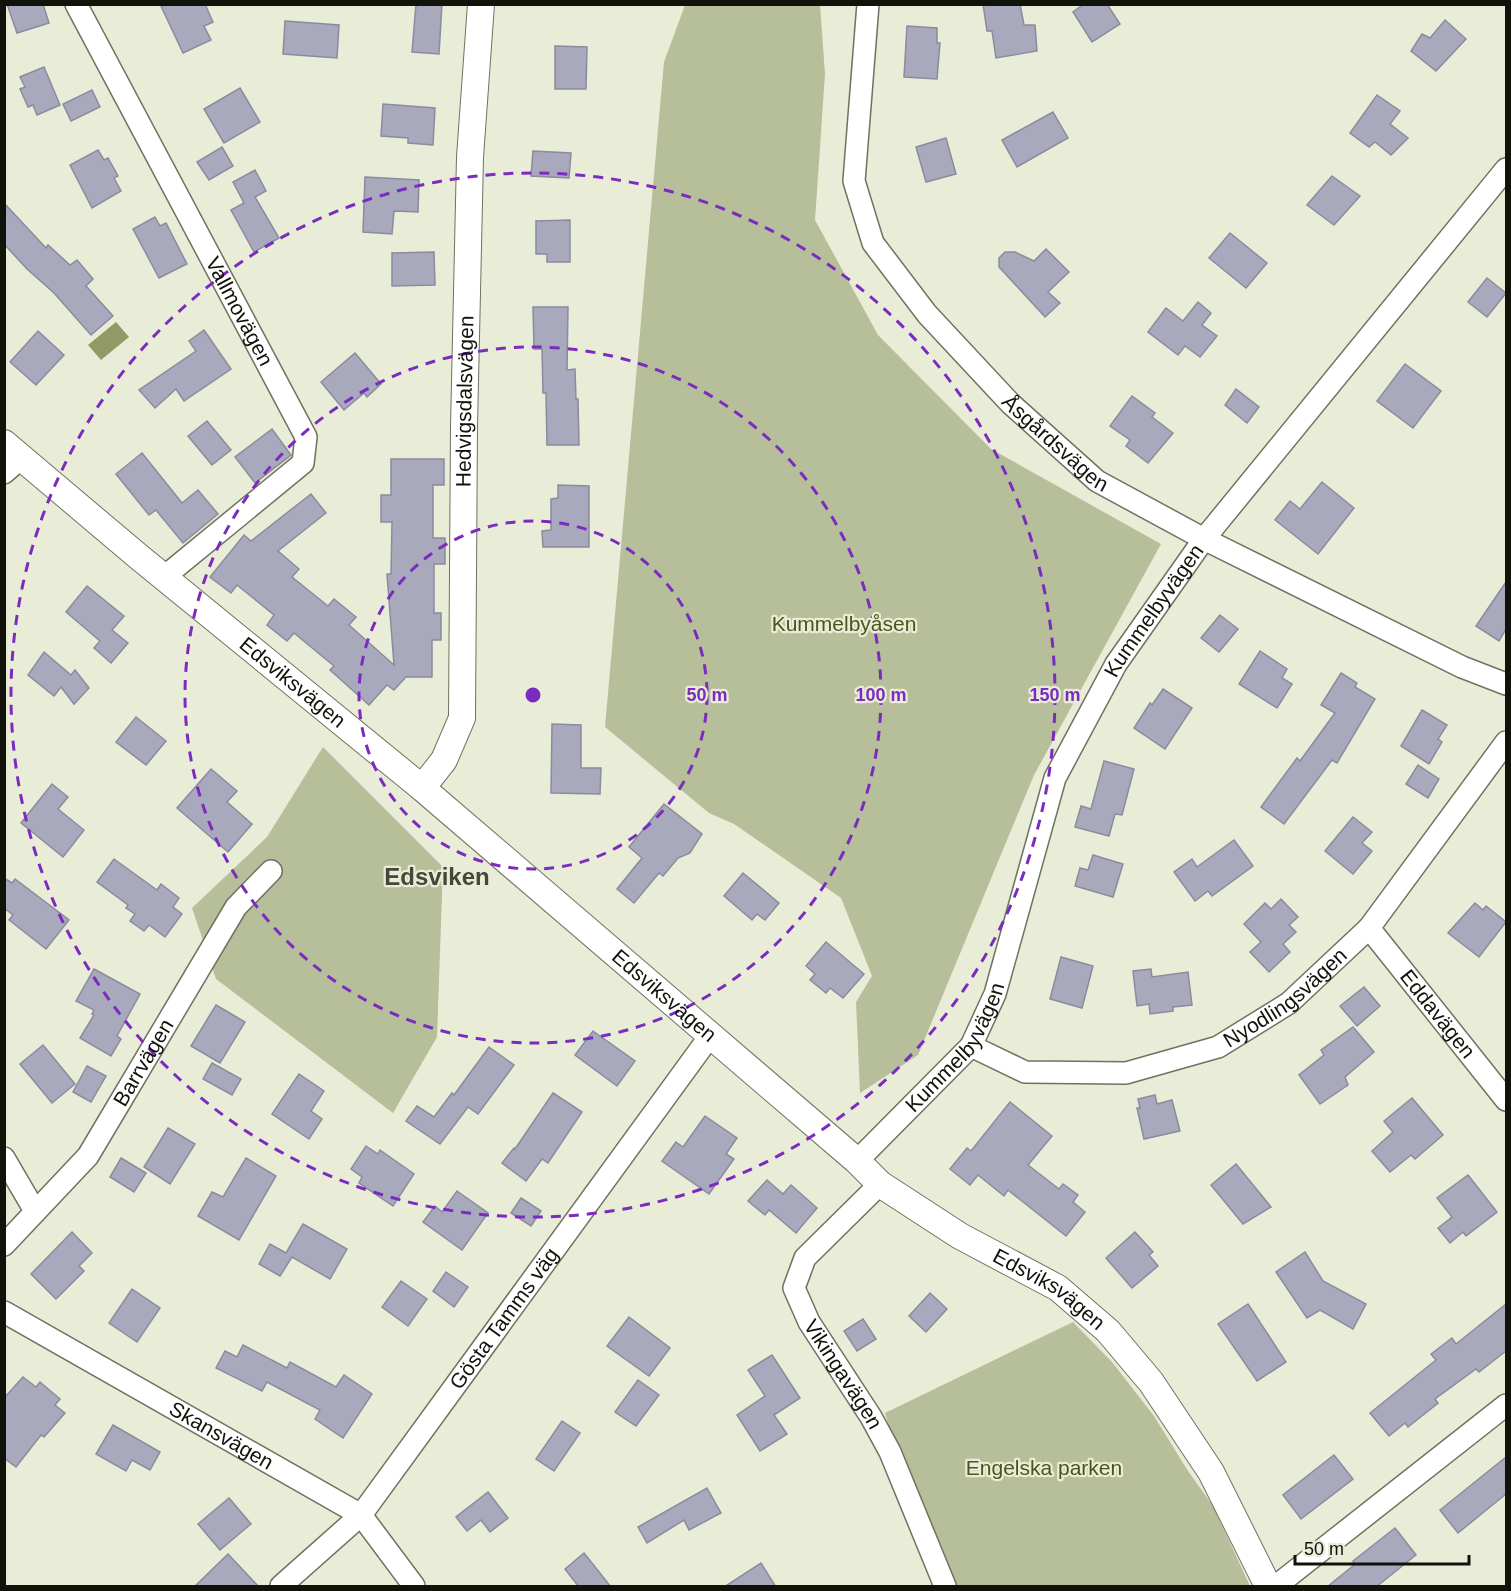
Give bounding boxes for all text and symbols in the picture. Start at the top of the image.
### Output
street label: Vallmovägen [201,253,278,369]
street label: Hedvigsdalsvägen [452,315,477,487]
street label: Åsgårdsvägen [998,390,1112,496]
street label: Kummelbyvägen [1099,540,1208,681]
park label: Kummelbyåsen [772,612,916,635]
street label: Edsviksvägen [235,632,350,732]
centre of rings [523,685,543,705]
text: 50 m [686,685,728,705]
text: 100 m [855,685,907,705]
text: 150 m [1029,685,1081,705]
district label: Edsviken [384,863,490,890]
street label: Nyodlingsvägen [1219,943,1351,1052]
street label: Edsviksvägen [608,944,721,1046]
street label: Eddavägen [1396,965,1480,1062]
street label: Kummelbyvägen [900,980,1009,1116]
street label: Barrvägen [108,1015,178,1110]
street label: Gösta Tamms väg [445,1243,563,1393]
street label: Edsviksvägen [989,1244,1110,1334]
street label: Vikingavägen [800,1315,887,1433]
street label: Skansvägen [166,1397,278,1474]
park label: Engelska parken [966,1456,1122,1479]
scale bar [1295,1528,1469,1566]
text: 50 m [1304,1539,1344,1559]

